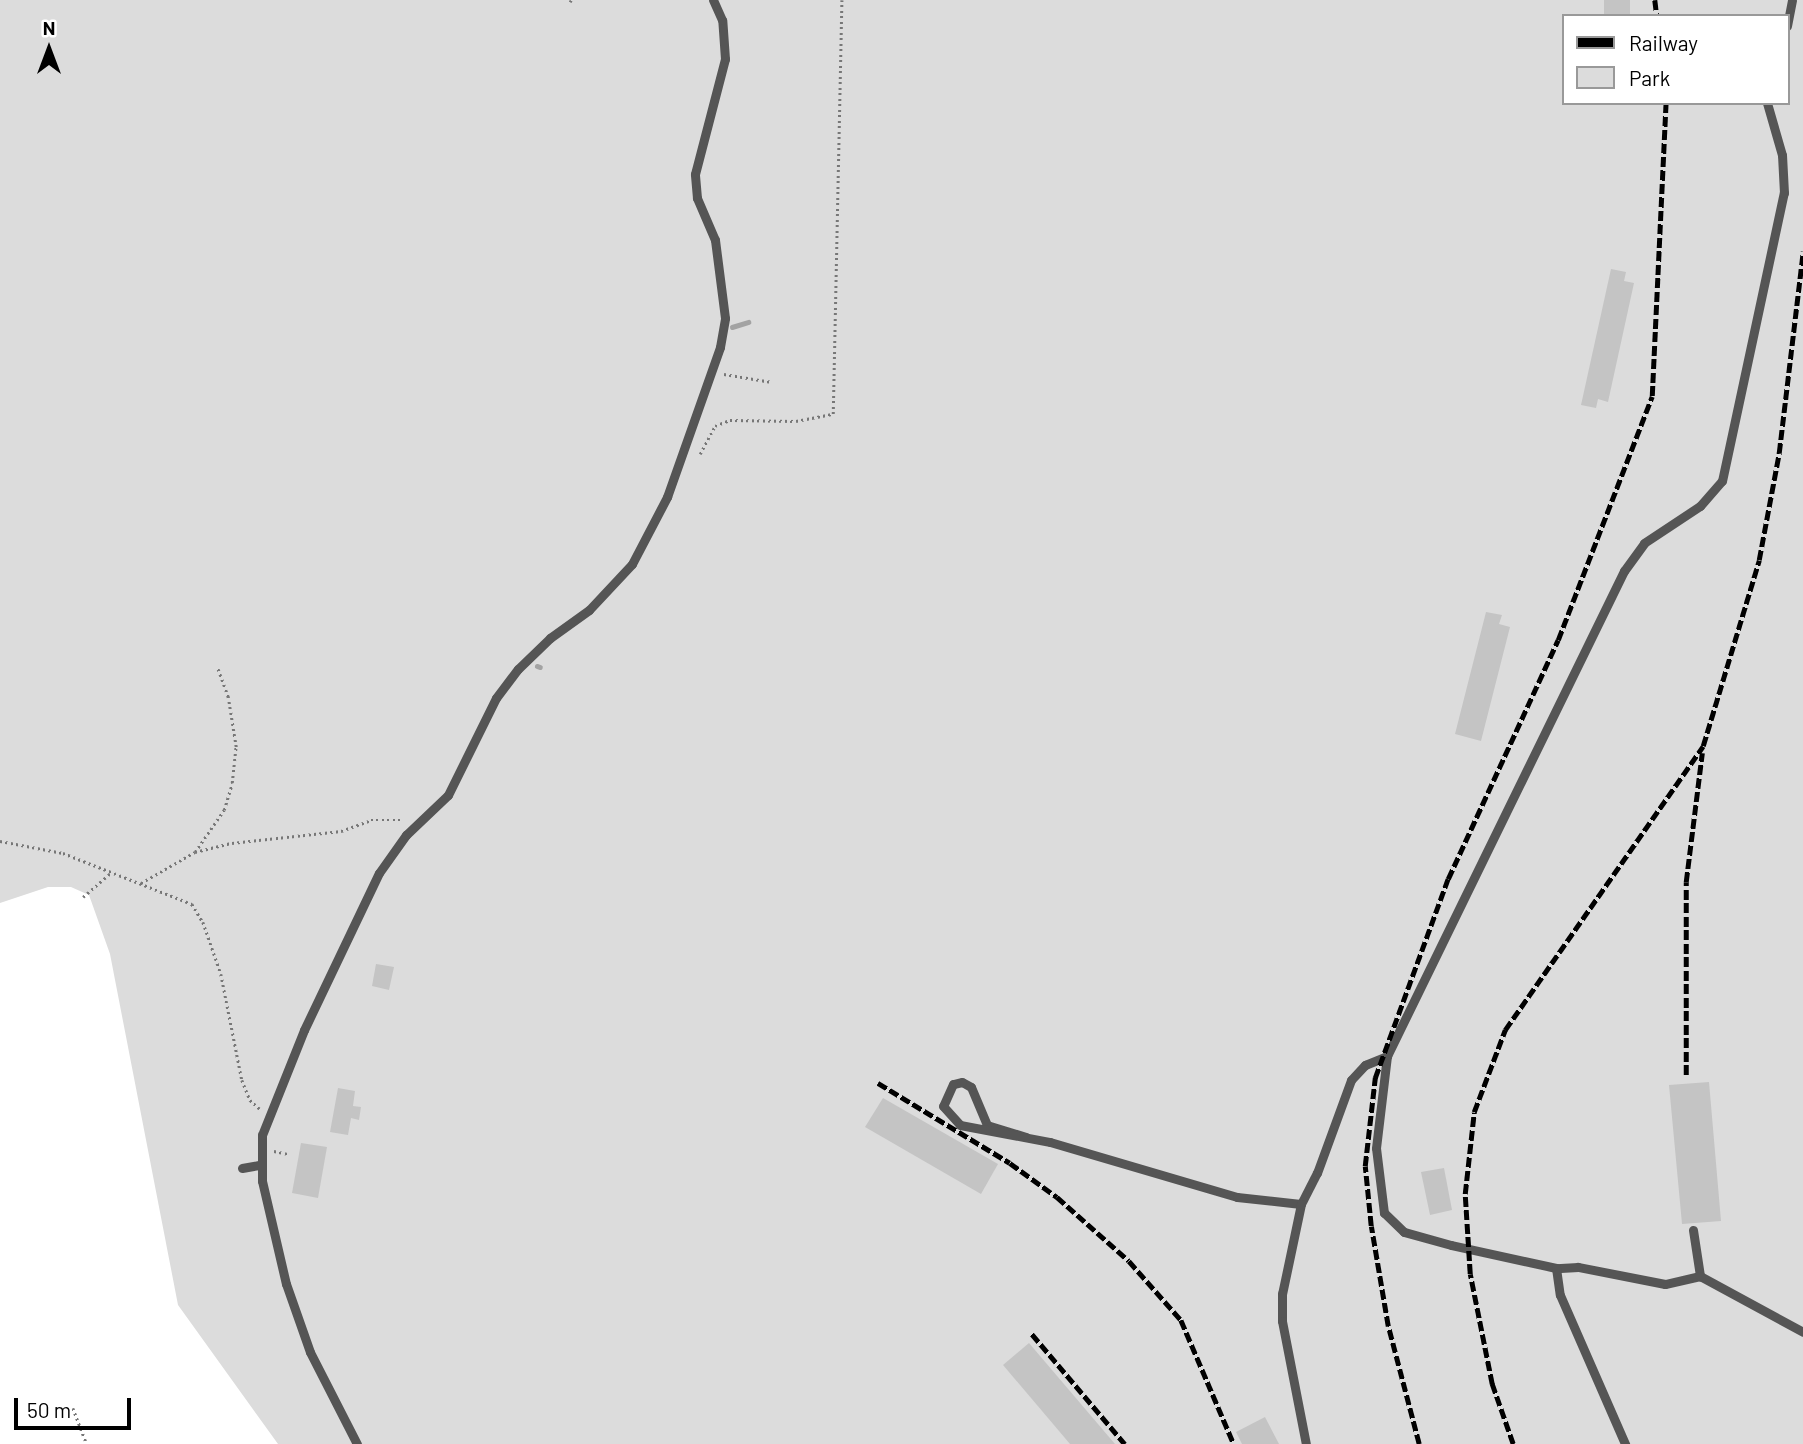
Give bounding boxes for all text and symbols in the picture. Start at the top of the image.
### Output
north arrow [14,14,84,84]
legend [1562,14,1789,105]
text: N [43,16,55,39]
text: Railway [1629,30,1698,55]
text: Park [1629,65,1670,90]
scale bar [18,1384,135,1428]
text: 50 m [27,1397,71,1422]

